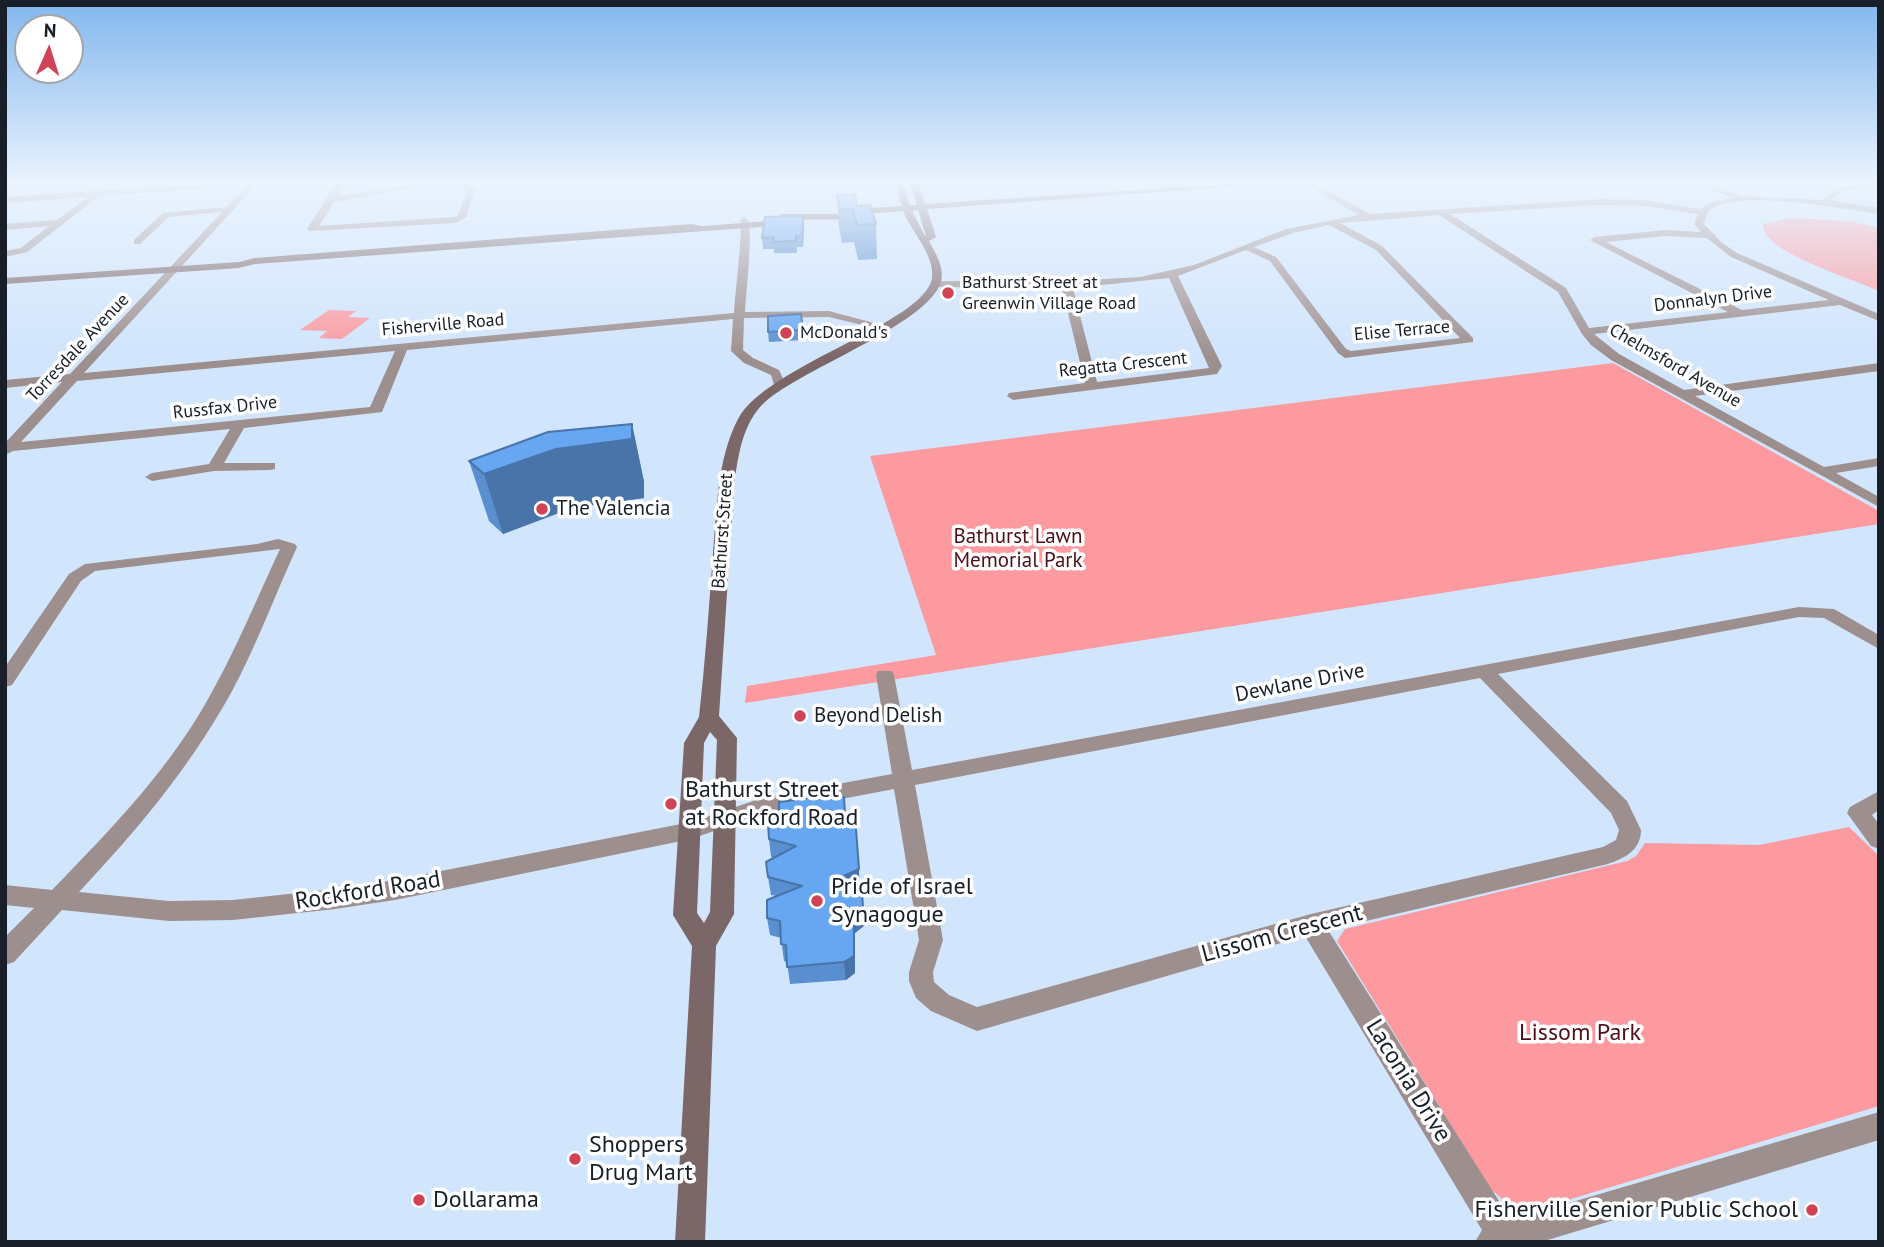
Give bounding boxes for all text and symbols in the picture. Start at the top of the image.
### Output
north arrow [14,14,84,84]
text: N [43,18,57,42]
place label: Bathurst Street at Greenwin Village Road [962,272,1136,314]
street label: Donnalyn Drive [1653,281,1773,317]
marker: Bathurst Street at Greenwin Village Road [940,285,956,301]
street label: Torresdale Avenue [22,289,134,407]
street label: Fisherville Road [381,309,505,341]
street label: Elise Terrace [1353,316,1451,346]
street label: Chelmsford Avenue [1605,319,1745,413]
place label: McDonald's [800,322,888,344]
marker: McDonald's [778,325,794,341]
street label: Regatta Crescent [1058,348,1188,382]
street label: Russfax Drive [172,392,278,424]
street label: Bathurst Street [708,473,738,589]
place label: The Valencia [556,496,671,522]
marker: The Valencia [534,501,550,517]
park label: Bathurst Lawn Memorial Park [953,524,1083,574]
street label: Dewlane Drive [1233,658,1367,708]
place label: Beyond Delish [814,703,942,729]
marker: Beyond Delish [792,708,808,724]
place label: Bathurst Street at Rockford Road [685,776,858,832]
marker: Bathurst Street at Rockford Road [663,796,679,812]
street label: Rockford Road [293,865,443,917]
place label: Pride of Israel Synagogue [831,873,973,929]
marker: Pride of Israel Synagogue [809,893,825,909]
street label: Lissom Crescent [1198,899,1366,969]
street label: Laconia Drive [1359,1015,1457,1147]
park label: Lissom Park [1519,1019,1641,1047]
place label: Shoppers Drug Mart [589,1131,693,1187]
marker: Shoppers Drug Mart [567,1151,583,1167]
place label: Dollarama [433,1186,539,1214]
marker: Dollarama [411,1192,427,1208]
place label: Fisherville Senior Public School [1474,1196,1798,1224]
marker: Fisherville Senior Public School [1804,1202,1820,1218]

